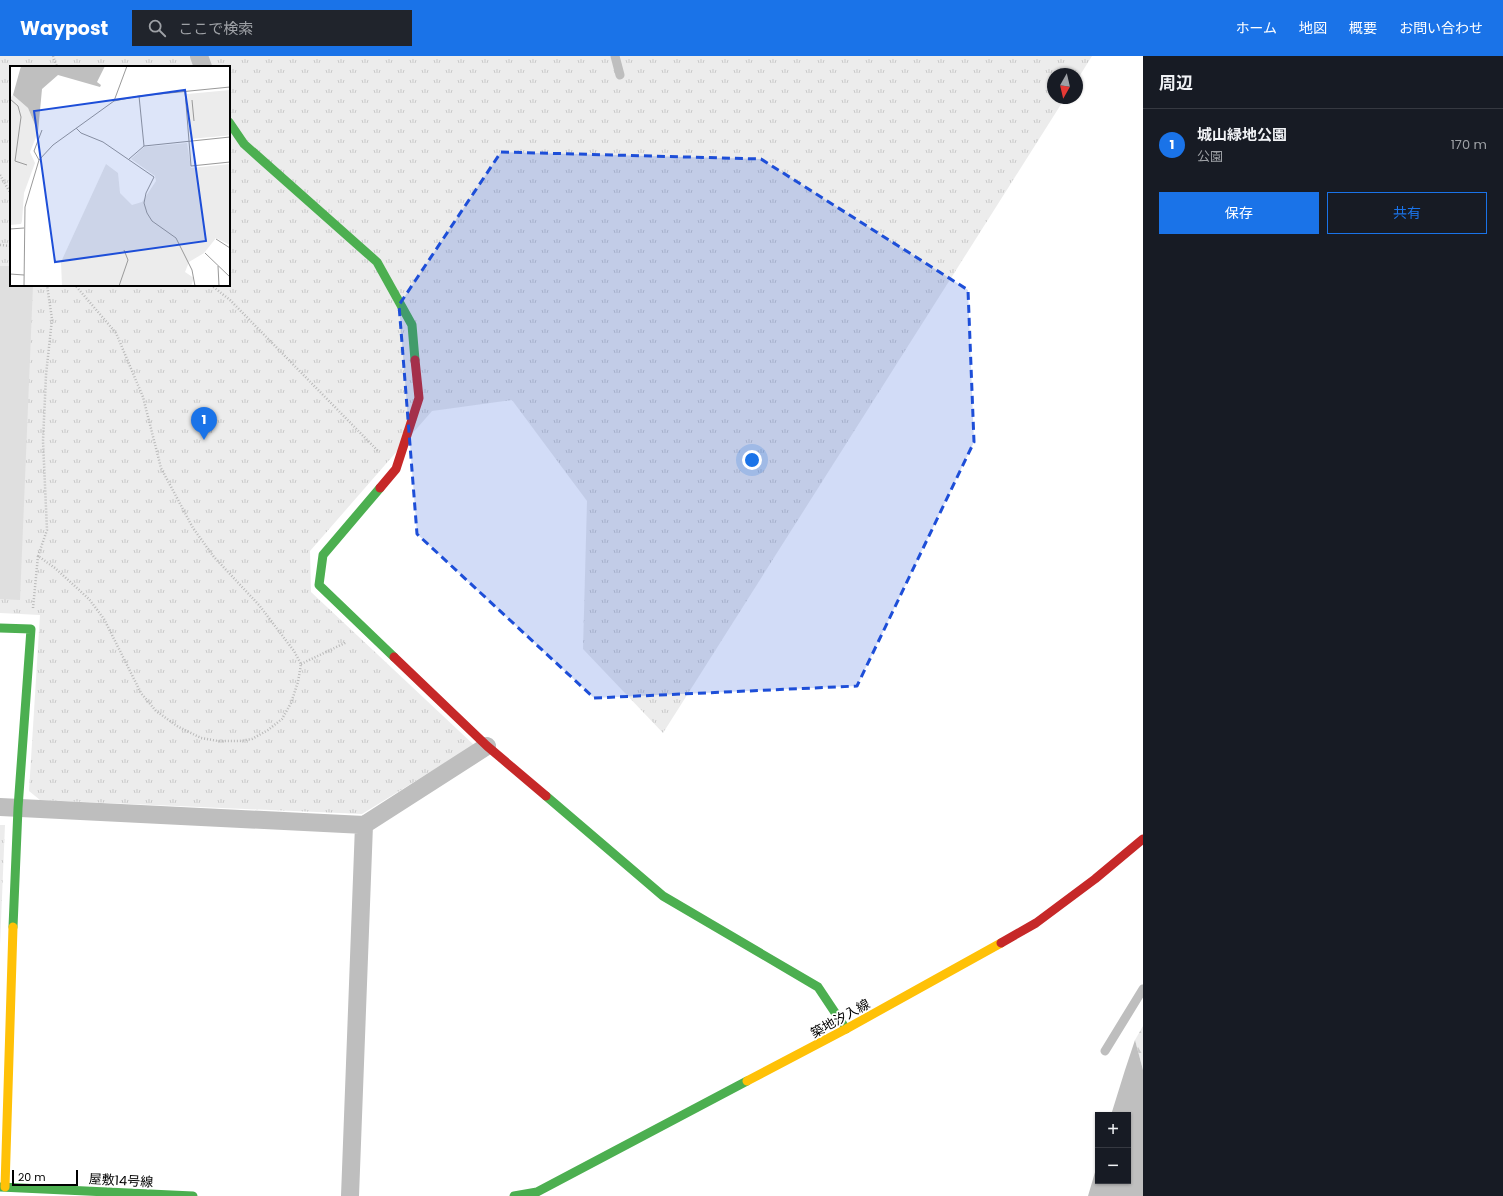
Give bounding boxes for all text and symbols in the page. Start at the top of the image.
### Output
search box [132,10,412,46]
text: Waypost [20,15,108,42]
icon: search [146,17,168,39]
text: ここで検索 [178,18,253,39]
text: ホーム [1235,18,1277,38]
text: 地図 [1299,18,1327,38]
text: 概要 [1349,18,1377,38]
text: お問い合わせ [1399,18,1483,38]
inset map [10,66,230,286]
north arrow [1047,68,1083,104]
text: 周辺 [1159,71,1193,95]
text: 城山緑地公園 [1197,124,1287,145]
text: 1 [1170,135,1174,154]
text: 170 m [1451,135,1487,154]
text: 公園 [1197,147,1223,166]
button: 保存 [1159,192,1319,234]
button: 共有 [1327,192,1487,234]
pin: 1 [191,407,217,440]
your location [742,450,762,470]
street label: 築地汐入線 [807,994,873,1043]
map controls [1095,1112,1131,1184]
button: + [1095,1112,1131,1148]
button: − [1095,1148,1131,1184]
scale bar [12,1168,78,1187]
text: 20 m [18,1169,46,1185]
street label: 屋敷14号線 [88,1169,154,1192]

